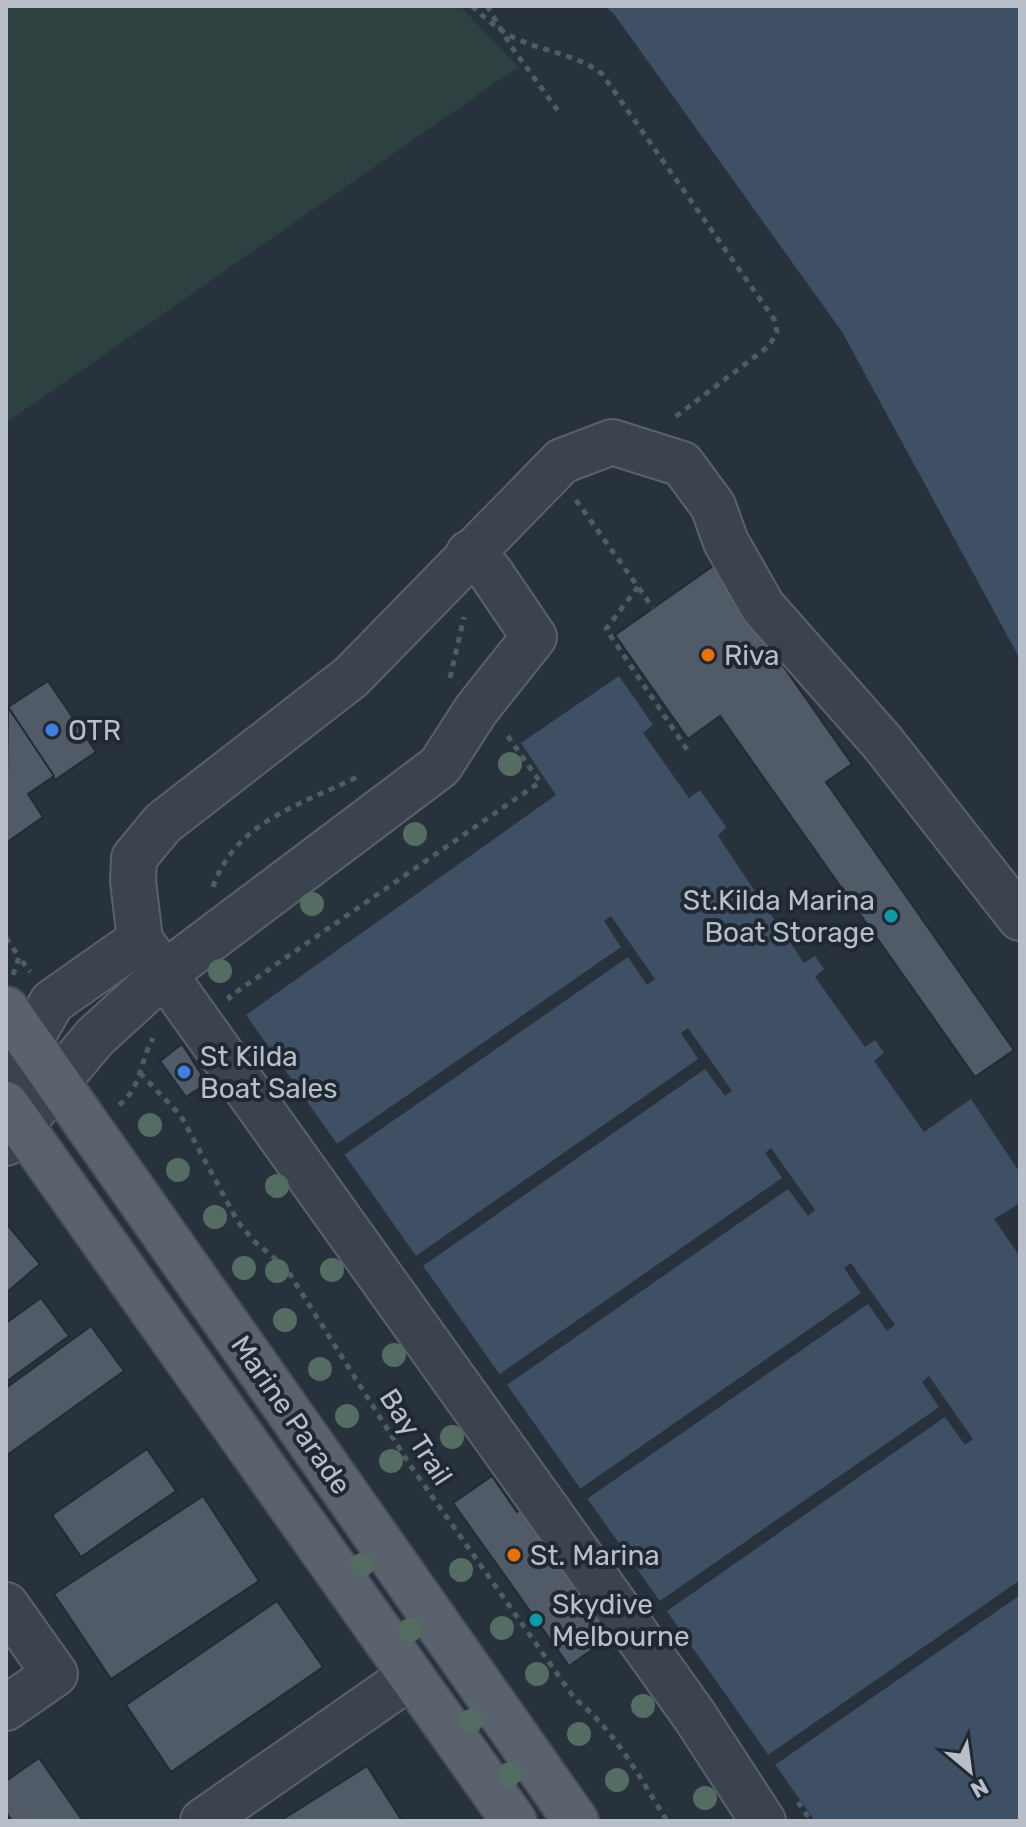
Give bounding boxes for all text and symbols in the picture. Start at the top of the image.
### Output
place label: Riva [724,639,780,672]
marker: Riva [699,646,717,664]
place label: OTR [68,714,121,747]
marker: OTR [43,721,61,739]
place label: St.Kilda Marina Boat Storage [683,884,875,949]
marker: St.Kilda Marina Boat Storage [882,907,900,925]
place label: St Kilda Boat Sales [200,1040,338,1105]
marker: St Kilda Boat Sales [175,1063,193,1081]
street label: Marine Parade [224,1329,358,1501]
street label: Bay Trail [373,1383,459,1491]
place label: St. Marina [530,1539,660,1572]
marker: St. Marina [505,1546,523,1564]
place label: Skydive Melbourne [552,1588,690,1653]
marker: Skydive Melbourne [527,1611,545,1629]
north arrow [930,1731,1010,1811]
text: N [966,1772,993,1804]

